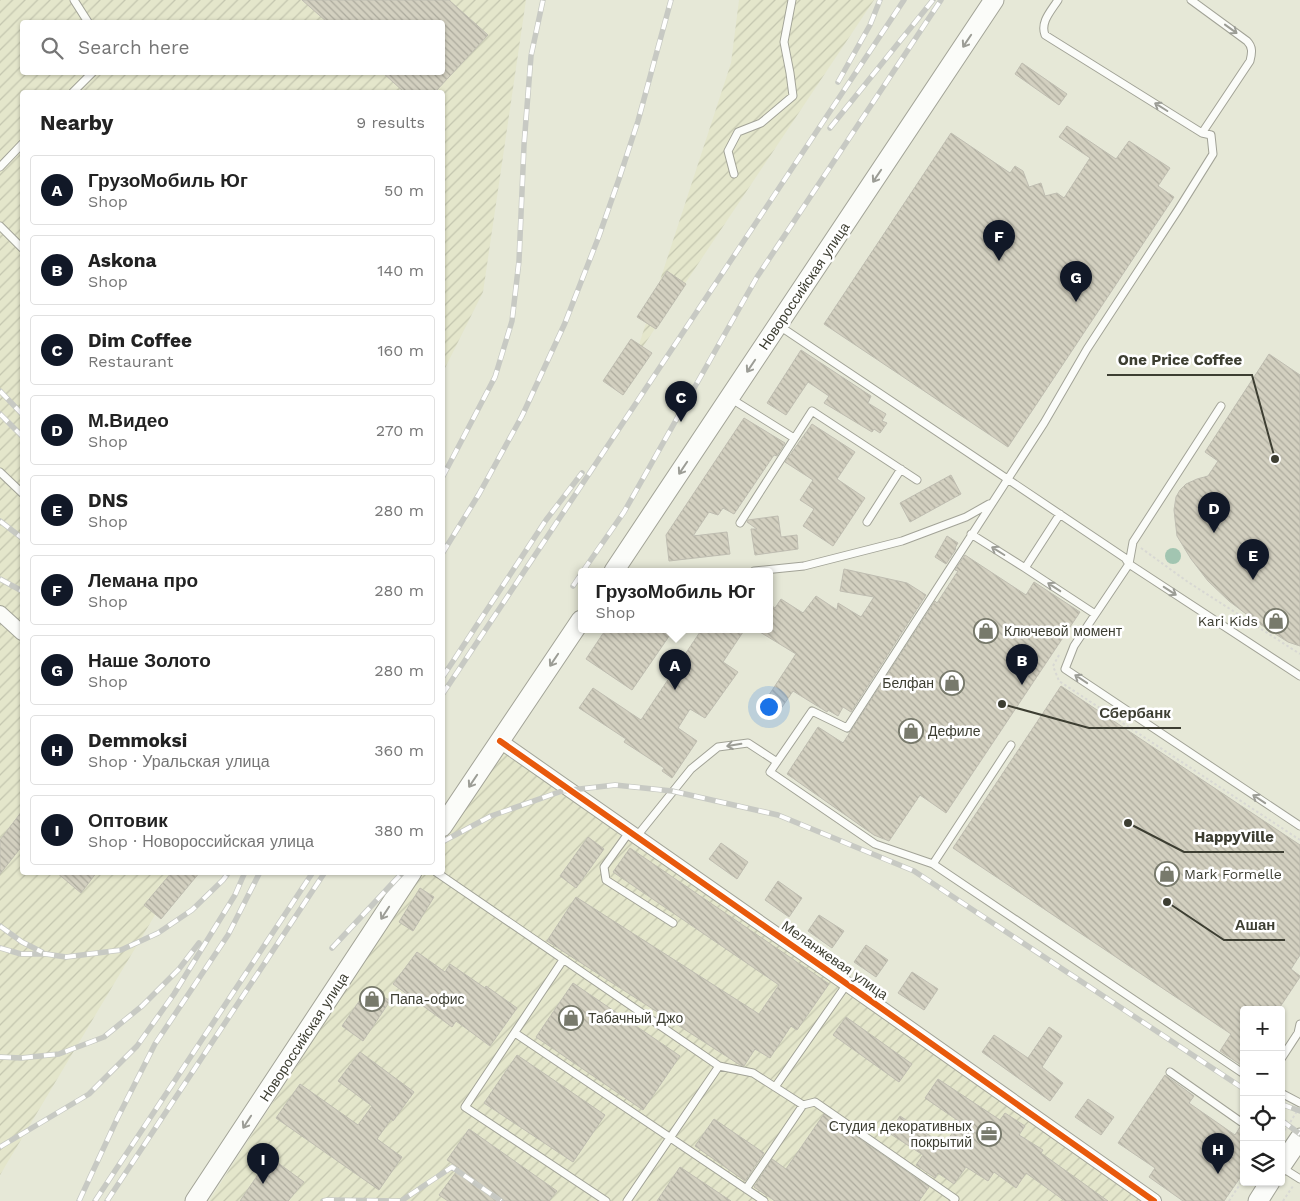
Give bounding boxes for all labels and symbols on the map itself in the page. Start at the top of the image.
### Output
one-way arrow [1224,24,1238,34]
one-way arrow [962,33,972,47]
one-way arrow [1154,102,1168,113]
one-way arrow [872,169,882,183]
street label: Новороссийская улица [755,219,853,353]
pin: F [983,220,1015,261]
pin: G [1060,261,1092,302]
callout: One Price Coffee [1107,345,1252,375]
text: One Price Coffee [1118,351,1242,369]
one-way arrow [746,359,756,373]
pin: C [665,381,697,422]
one-way arrow [678,461,688,475]
pin: D [1198,492,1230,533]
pin: E [1237,539,1269,580]
one-way arrow [992,546,1006,556]
one-way arrow [1048,582,1062,592]
one-way arrow [1163,586,1177,596]
shop icon: Kari Kids [1263,608,1289,634]
place label: Kari Kids [1198,613,1258,629]
shop icon: Ключевой момент [973,618,999,644]
place label: Ключевой момент [1004,623,1123,639]
pin: B [1006,644,1038,685]
pin: A [659,649,691,690]
one-way arrow [549,653,559,667]
shop icon: Белфан [939,670,965,696]
one-way arrow [1074,674,1088,684]
place label: Белфан [882,675,934,691]
your location [756,694,782,720]
callout: Сбербанк [1089,698,1181,728]
text: Сбербанк [1099,704,1171,722]
shop icon: Дефиле [898,718,924,744]
place label: Дефиле [928,723,981,739]
one-way arrow [726,740,742,750]
one-way arrow [468,774,478,788]
one-way arrow [1253,794,1267,804]
callout: HappyVille [1184,822,1284,852]
text: HappyVille [1194,828,1274,846]
shop icon: Mark Formelle [1154,861,1180,887]
place label: Mark Formelle [1184,866,1282,882]
one-way arrow [380,906,390,920]
callout: Ашан [1224,910,1285,940]
text: Ашан [1235,916,1275,934]
street label: Меланжевая улица [779,917,891,1003]
street label: Новороссийская улица [256,969,352,1104]
shop icon: Папа-офис [359,986,385,1012]
place label: Папа-офис [390,991,464,1007]
shop icon: Табачный Джо [558,1005,584,1031]
place label: Табачный Джо [588,1010,683,1026]
one-way arrow [242,1115,253,1129]
place label: Студия декоративных покрытий [829,1118,972,1150]
office icon: Студия декоративных покрытий [976,1121,1002,1147]
pin: H [1202,1133,1234,1174]
pin: I [247,1143,279,1184]

